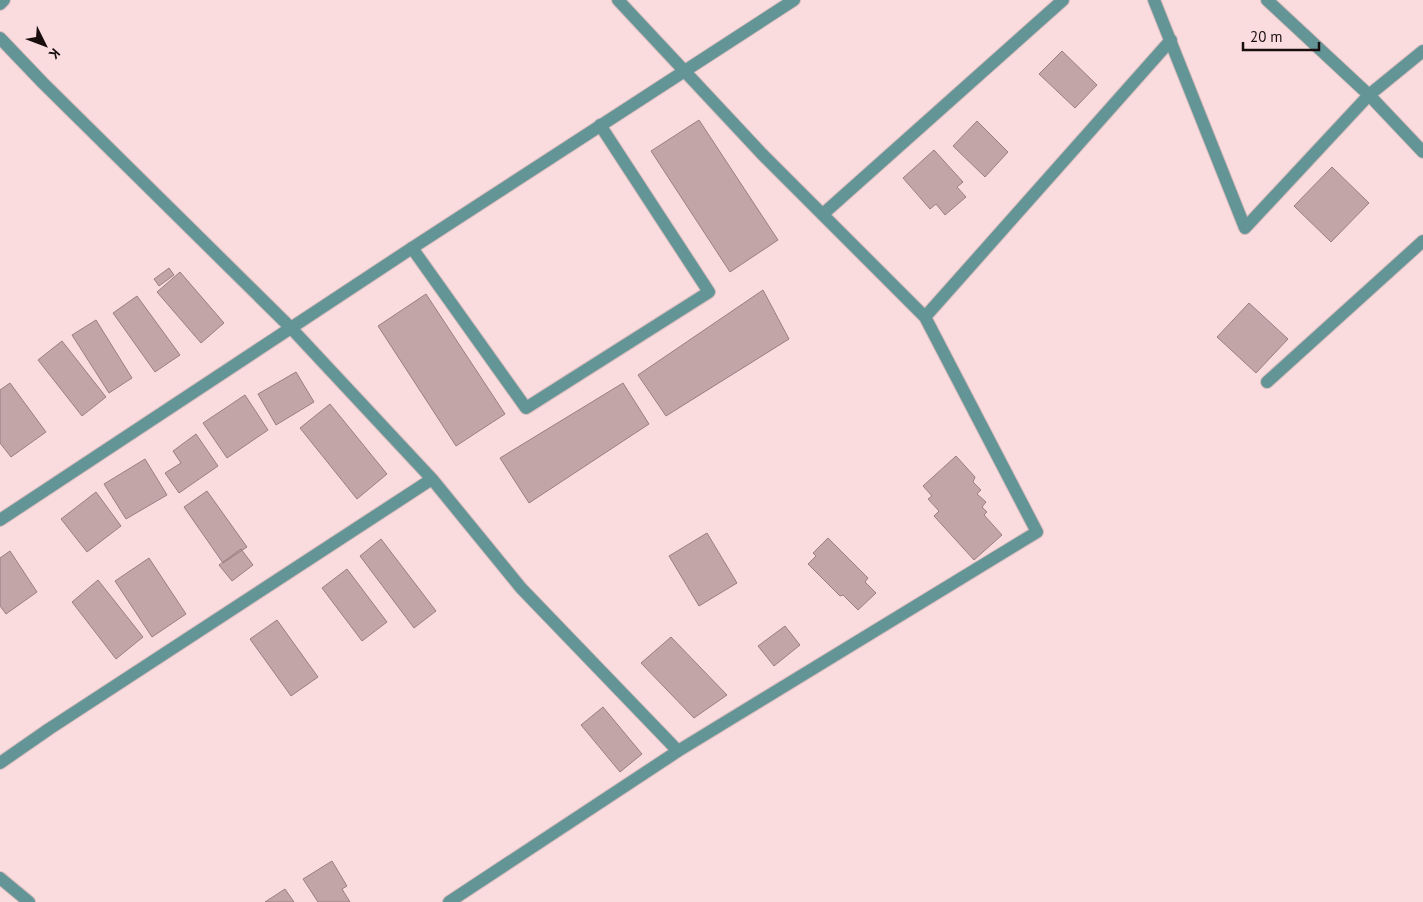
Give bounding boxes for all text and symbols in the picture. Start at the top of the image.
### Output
north arrow [20,20,70,70]
scale bar [1243,20,1319,52]
text: 20 m [1250,27,1283,46]
text: K [45,44,64,63]

